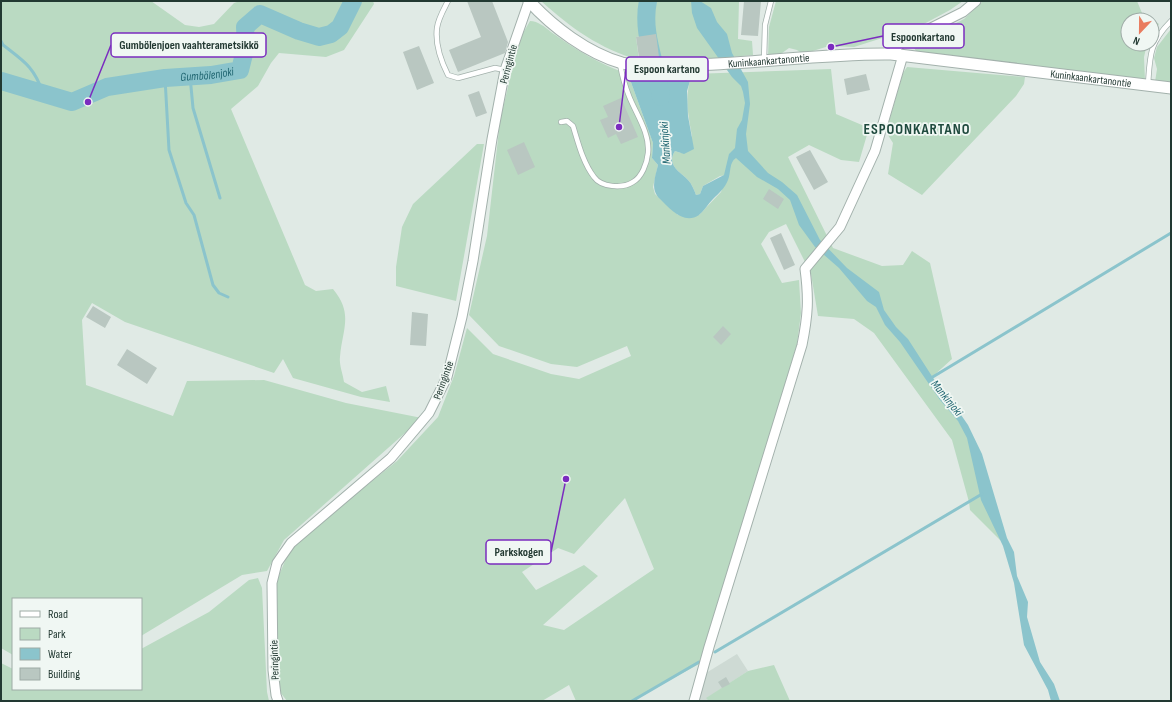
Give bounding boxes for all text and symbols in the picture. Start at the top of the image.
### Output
north arrow [1120,12,1160,52]
callout: Espoonkartano [883,24,964,48]
text: Espoonkartano [891,30,955,45]
callout: Gumbölenjoen vaahterametsikkö [111,33,266,57]
text: N [1131,34,1142,48]
text: Gumbölenjoen vaahterametsikkö [119,38,259,53]
street label: Peringintie [497,43,520,85]
street label: Kuninkaankartanontie [728,51,810,70]
callout: Espoon kartano [626,57,708,81]
text: Espoon kartano [634,62,700,77]
water label: Gumbölenjoki [180,64,236,85]
street label: Kuninkaankartanontie [1050,67,1132,90]
district label: ESPOONKARTANO [863,120,971,139]
water label: Mankinjoki [656,121,674,165]
street label: Peringintie [431,359,456,401]
water label: Mankinjoki [928,377,966,420]
callout: Parkskogen [486,540,551,564]
text: Parkskogen [495,545,543,560]
legend [12,598,142,690]
text: Road [48,607,68,622]
text: Park [48,627,66,642]
street label: Peringintie [267,640,282,680]
text: Water [48,647,72,662]
text: Building [48,667,80,682]

